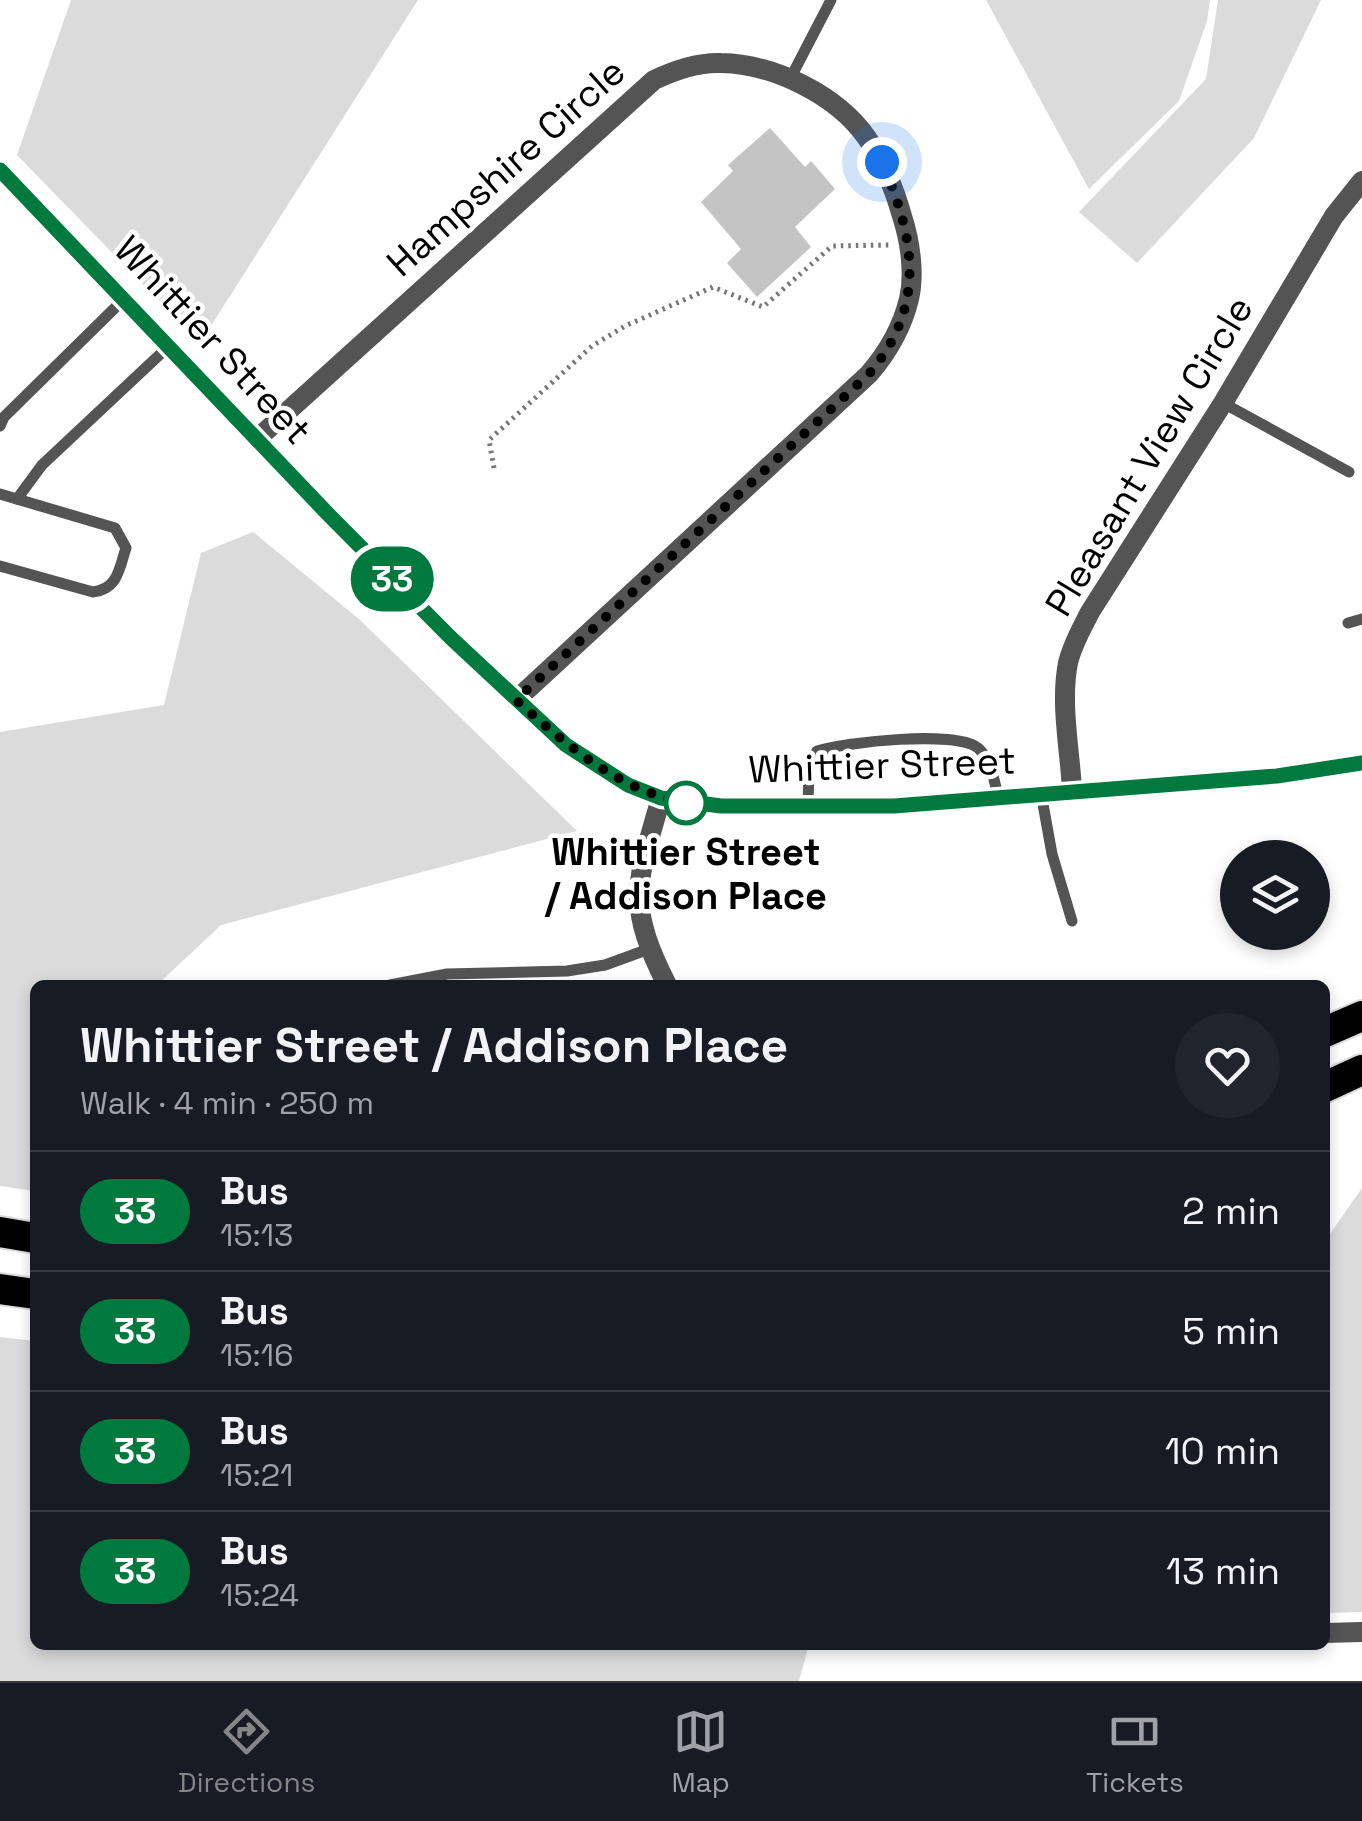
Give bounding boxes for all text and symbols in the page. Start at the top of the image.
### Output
street label: Hampshire Circle [377,47,635,287]
your location [857,137,907,187]
street label: Whittier Street [104,226,322,454]
street label: Pleasant View Circle [1035,287,1263,625]
line badge: 33 [347,546,437,612]
text: 33 [371,557,413,601]
street label: Whittier Street [747,736,1017,794]
marker: Whittier Street / Addison Place [665,782,707,824]
place label: Whittier Street / Addison Place [544,828,827,920]
map controls [1220,840,1330,950]
button: layers [1220,840,1330,950]
button: heart [1175,1013,1280,1118]
text: Whittier Street / Addison Place [80,1015,788,1076]
text: Walk · 4 min · 250 m [80,1083,374,1123]
text: Bus [220,1167,289,1215]
text: 2 min [1182,1187,1280,1235]
text: 33 [114,1189,156,1233]
text: 15:13 [220,1215,293,1255]
text: Bus [220,1287,289,1335]
text: 5 min [1182,1307,1280,1355]
text: 33 [114,1309,156,1353]
text: 15:16 [220,1335,294,1375]
text: Bus [220,1407,289,1455]
text: 10 min [1165,1427,1280,1475]
text: 33 [114,1429,156,1473]
text: 15:21 [220,1455,293,1495]
text: Bus [220,1527,289,1575]
text: 13 min [1166,1547,1280,1595]
text: 33 [114,1549,156,1593]
text: 15:24 [220,1575,299,1615]
tab: Directions [178,1704,315,1800]
tab: Map [672,1704,730,1800]
tab: Tickets [1086,1704,1184,1800]

